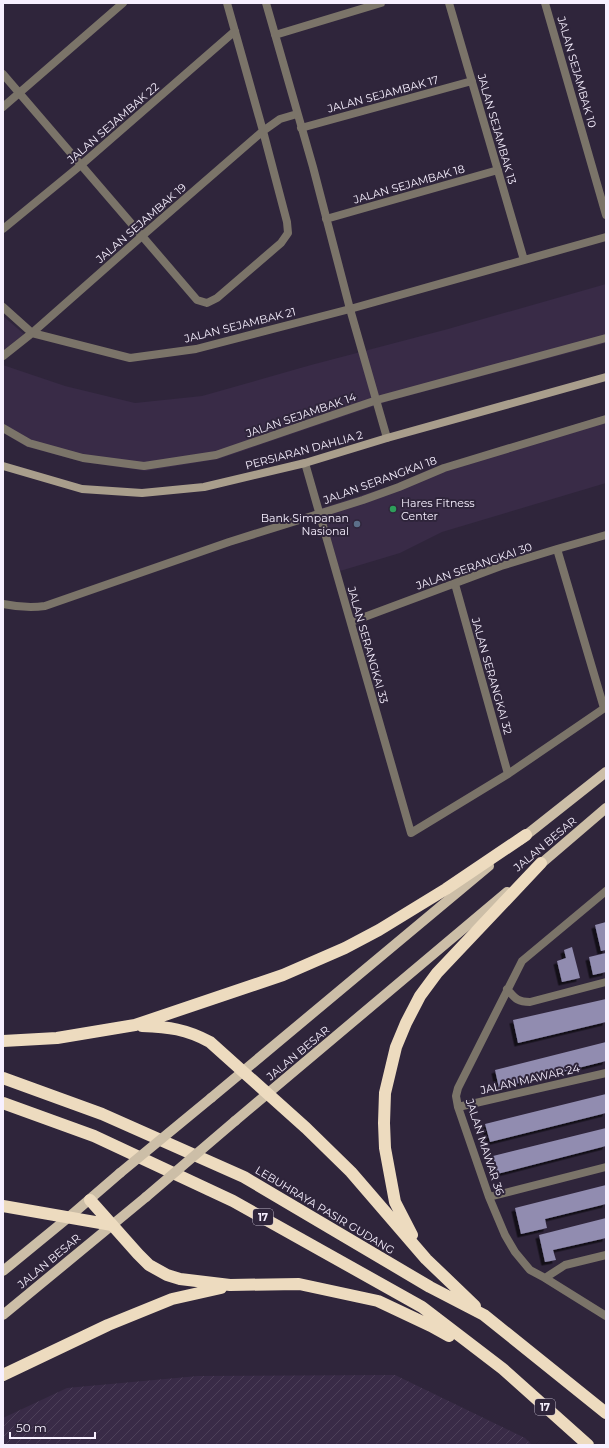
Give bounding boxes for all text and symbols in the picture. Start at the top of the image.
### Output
street label: JALAN SEJAMBAK 10 [554,14,600,129]
street label: JALAN SEJAMBAK 13 [474,71,519,186]
street label: JALAN SEJAMBAK 17 [325,72,440,116]
street label: JALAN SEJAMBAK 22 [64,79,162,167]
street label: JALAN SEJAMBAK 18 [351,161,466,207]
street label: JALAN SEJAMBAK 19 [92,180,189,267]
street label: JALAN SEJAMBAK 21 [182,304,297,346]
street label: JALAN SEJAMBAK 14 [243,389,359,441]
street label: PERSIARAN DAHLIA 2 [244,428,364,472]
street label: JALAN SERANGKAI 18 [321,453,439,507]
place label: Hares Fitness Center [401,496,475,523]
marker: Hares Fitness Center [388,504,398,514]
place label: Bank Simpanan Nasional [261,511,349,538]
marker: Bank Simpanan Nasional [352,519,362,529]
street label: JALAN SERANGKAI 30 [413,540,534,593]
street label: JALAN SERANGKAI 33 [344,584,391,705]
street label: JALAN SERANGKAI 32 [468,615,515,736]
street label: JALAN BESAR [510,814,579,875]
street label: JALAN BESAR [263,1023,332,1084]
street label: JALAN MAWAR 24 [478,1061,582,1097]
street label: JALAN MAWAR 36 [462,1096,507,1197]
street label: LEBUHRAYA PASIR GUDANG [253,1163,397,1257]
road number: 17 [253,1209,273,1225]
street label: JALAN BESAR [14,1231,83,1292]
road number: 17 [535,1399,555,1415]
scale bar [10,1414,95,1440]
text: 50 m [16,1420,47,1435]

